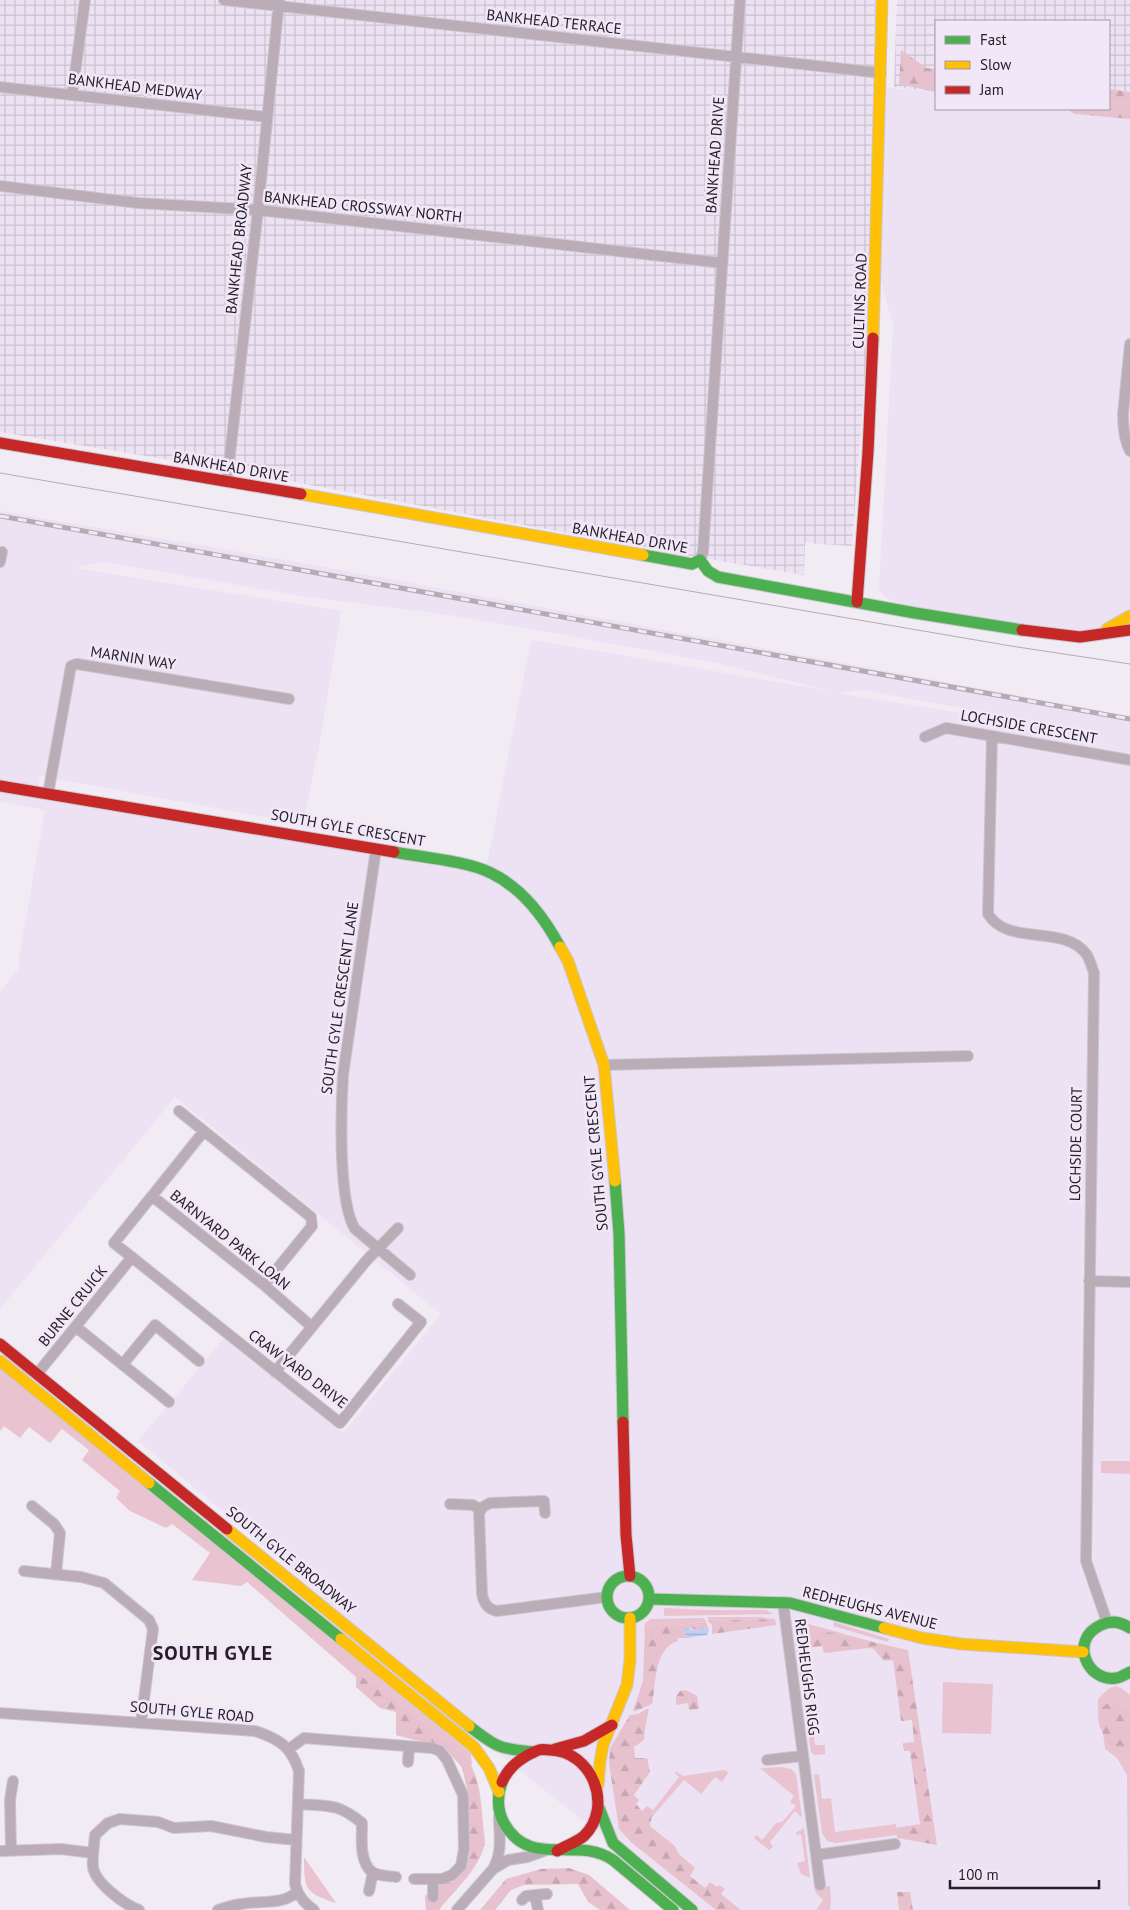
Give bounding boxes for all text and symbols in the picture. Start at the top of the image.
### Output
street label: BANKHEAD TERRACE [486,5,623,38]
legend [935,20,1110,110]
text: Fast [980,30,1007,49]
text: Slow [980,55,1011,74]
street label: BANKHEAD MEDWAY [67,69,204,104]
text: Jam [979,80,1004,99]
street label: BANKHEAD DRIVE [701,96,728,214]
street label: BANKHEAD BROADWAY [221,162,256,315]
street label: BANKHEAD CROSSWAY NORTH [263,187,463,226]
street label: CULTINS ROAD [848,253,871,349]
street label: BANKHEAD DRIVE [172,447,290,486]
street label: BANKHEAD DRIVE [571,518,689,557]
street label: MARNIN WAY [89,641,178,674]
street label: LOCHSIDE CRESCENT [959,705,1100,748]
street label: SOUTH GYLE CRESCENT [269,805,427,851]
street label: SOUTH GYLE CRESCENT LANE [317,900,362,1096]
street label: SOUTH GYLE CRESCENT [579,1074,612,1232]
street label: LOCHSIDE COURT [1065,1086,1086,1201]
street label: BARNYARD PARK LOAN [167,1185,294,1294]
street label: BURNE CRUICK [34,1261,111,1350]
street label: CRAW YARD DRIVE [245,1325,352,1412]
street label: SOUTH GYLE BROADWAY [223,1502,360,1618]
street label: REDHEUGHS AVENUE [801,1582,939,1633]
street label: REDHEUGHS RIGG [791,1617,824,1736]
district label: SOUTH GYLE [153,1640,273,1666]
street label: SOUTH GYLE ROAD [129,1697,255,1726]
scale bar [950,1858,1099,1890]
text: 100 m [958,1865,999,1884]

